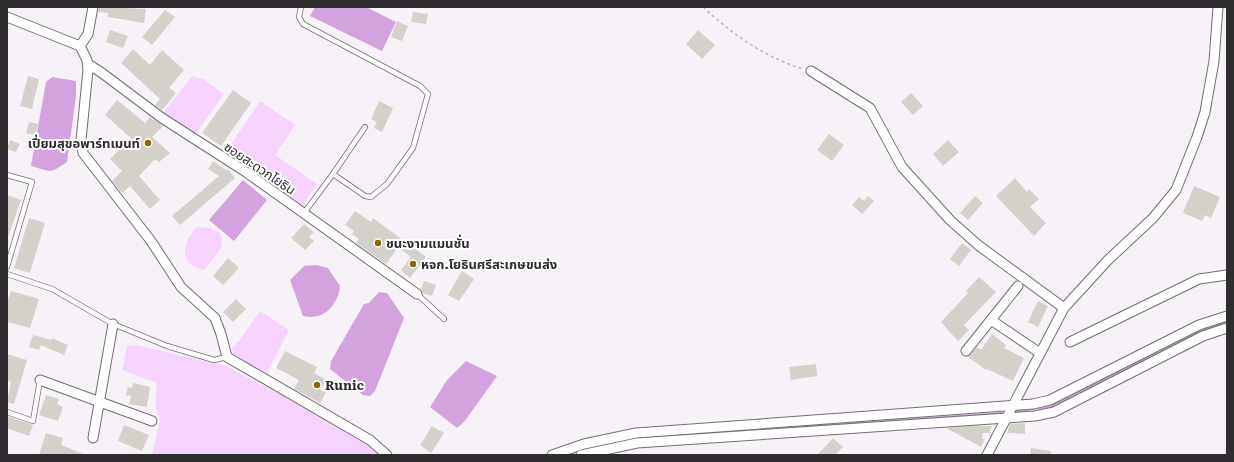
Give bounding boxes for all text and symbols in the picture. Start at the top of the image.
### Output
place label: เปี่ยมสุขอพาร์ทเมนท์ [28,133,140,152]
street label: ซอยสะดวกโยธิน [221,137,300,199]
marker: เปี่ยมสุขอพาร์ทเมนท์ [143,138,153,148]
place label: ชนะงามแมนชั่น [386,233,470,252]
marker: ชนะงามแมนชั่น [373,238,383,248]
place label: หจก.โยธินศรีสะเกษขนส่ง [421,254,557,273]
marker: หจก.โยธินศรีสะเกษขนส่ง [408,259,418,269]
place label: Runic [325,375,364,394]
marker: Runic [312,380,322,390]

